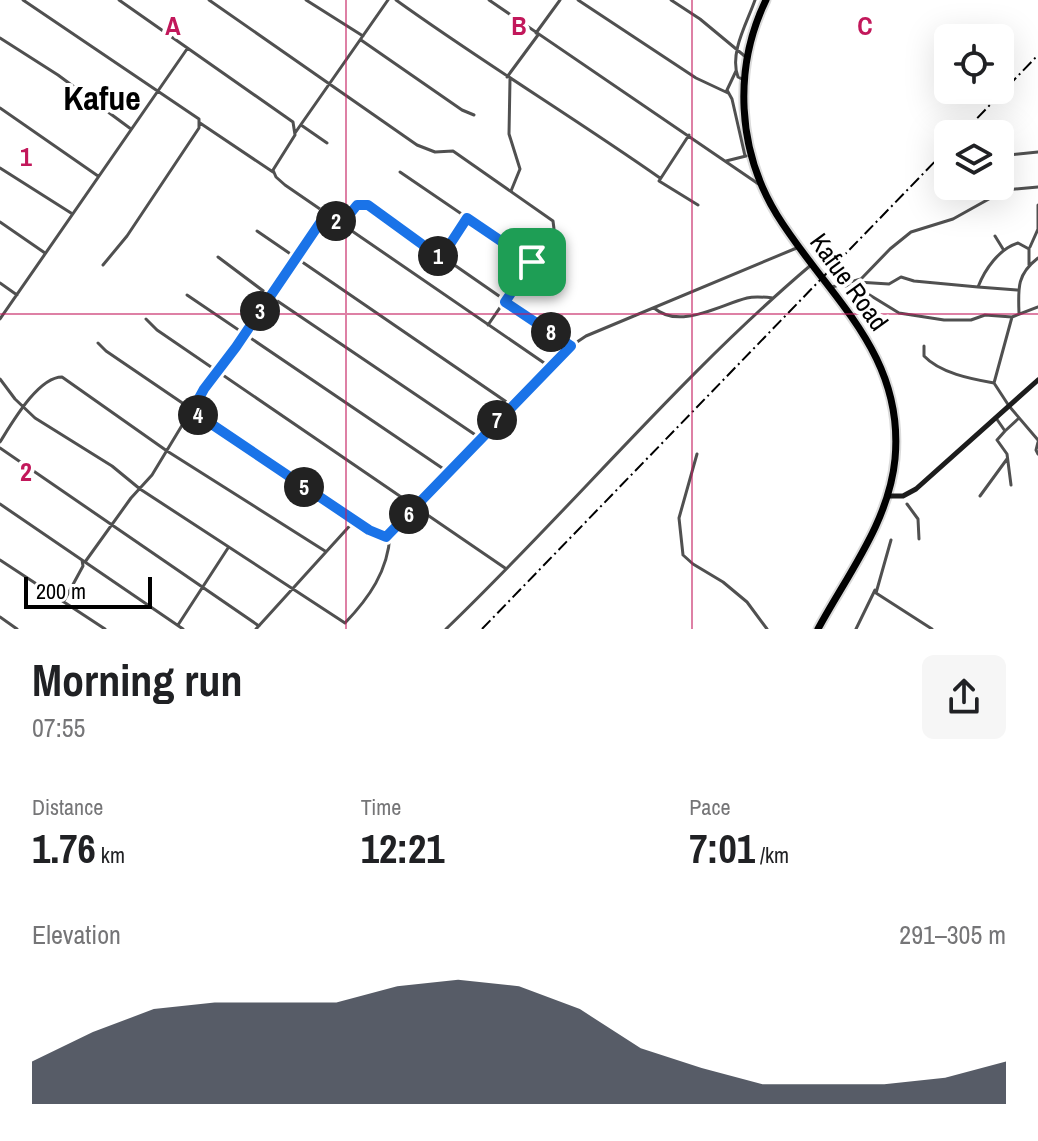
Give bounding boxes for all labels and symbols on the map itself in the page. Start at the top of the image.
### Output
text: A [165,8,181,43]
text: B [511,8,527,43]
text: C [857,8,873,43]
district label: Kafue [63,75,141,121]
text: 1 [20,139,32,174]
pin: 2 [316,201,356,241]
street label: Kafue Road [802,226,897,338]
pin [498,228,566,296]
pin: 1 [418,236,458,276]
pin: 3 [240,291,280,331]
pin: 8 [531,312,571,352]
pin: 4 [178,395,218,435]
pin: 7 [477,400,517,440]
text: 2 [20,454,32,489]
pin: 5 [284,467,324,507]
pin: 6 [389,494,429,534]
scale bar [24,573,152,609]

